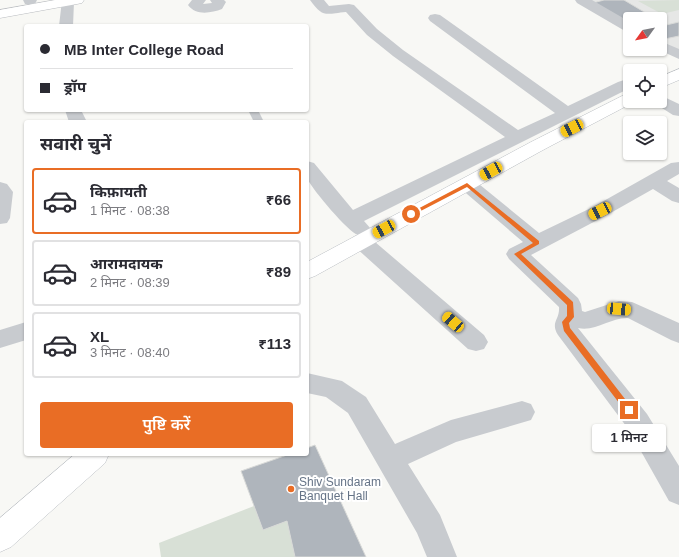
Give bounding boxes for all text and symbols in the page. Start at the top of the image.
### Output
north arrow [623,12,667,56]
map controls [623,12,667,160]
text: MB Inter College Road [64,41,224,58]
button: locate [623,64,667,108]
text: ड्रॉप [64,78,86,95]
button: layers [623,116,667,160]
car [559,117,585,139]
text: सवारी चुनें [40,134,111,154]
car [478,160,504,182]
icon: car [42,183,78,219]
text: किफ़ायती [90,183,147,200]
text: ₹66 [266,191,291,208]
car [587,200,613,222]
text: 1 मिनट · 08:38 [90,203,170,218]
route start [402,205,420,223]
car [371,218,397,240]
icon: car [42,255,78,291]
text: आरामदायक [90,255,163,272]
text: ₹89 [266,263,291,280]
text: 2 मिनट · 08:39 [90,275,170,290]
car [607,302,631,316]
car [440,310,466,334]
icon: car [42,327,78,363]
text: XL [90,328,109,345]
text: ₹113 [258,335,291,352]
text: 3 मिनट · 08:40 [90,345,170,360]
route end [620,401,638,419]
button: पुष्टि करें [40,402,293,448]
callout: 1 मिनट [592,424,666,452]
text: 1 मिनट [610,430,648,445]
place label: Shiv Sundaram Banquet Hall [299,475,381,503]
marker: Shiv Sundaram Banquet Hall [286,484,296,494]

